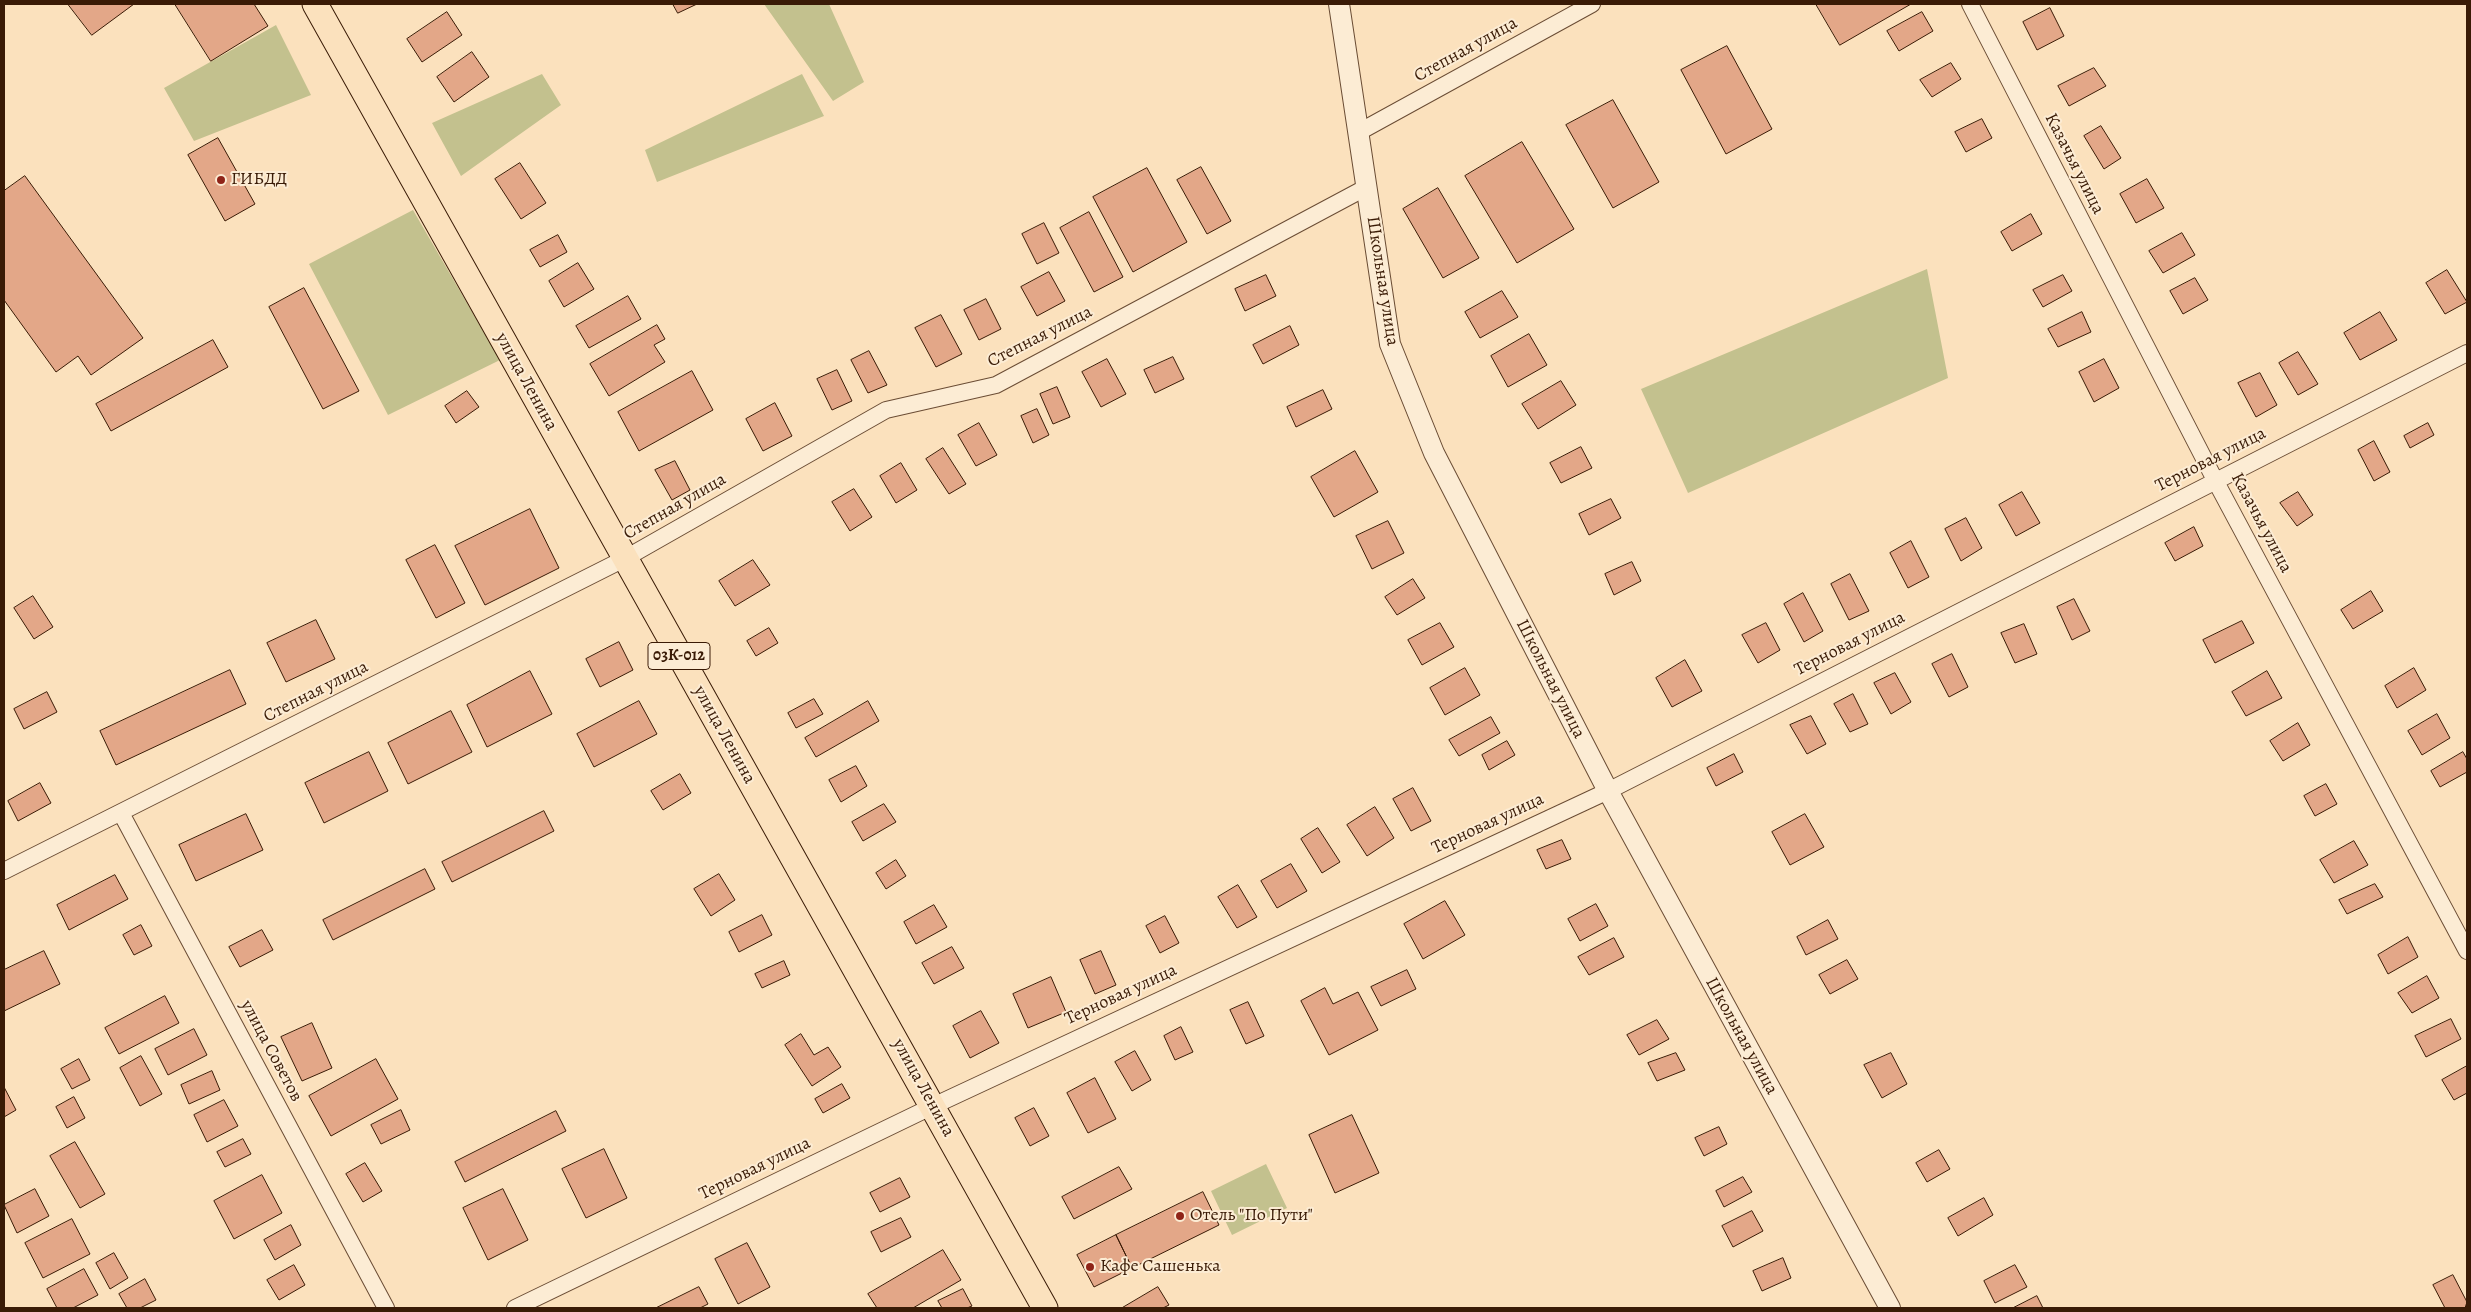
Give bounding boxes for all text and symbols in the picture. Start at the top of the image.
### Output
street label: Степная улица [1411,13,1521,87]
street label: Казачья улица [2039,110,2109,218]
place label: ГИБДД [231,169,287,191]
marker: ГИБДД [215,174,227,186]
street label: Школьная улица [1361,215,1403,347]
street label: Степная улица [984,301,1096,373]
street label: улица Ленина [490,329,562,435]
street label: Терновая улица [2152,423,2270,497]
street label: Степная улица [620,469,730,545]
street label: Казачья улица [2226,469,2296,577]
street label: Терновая улица [1791,607,1909,681]
street label: Школьная улица [1511,616,1589,742]
road number: 03К-012 [648,642,710,669]
street label: Степная улица [260,656,372,728]
street label: улица Ленина [688,682,760,788]
street label: Терновая улица [1429,789,1547,859]
street label: Терновая улица [1062,960,1180,1030]
street label: Школьная улица [1700,974,1782,1098]
street label: улица Советов [235,997,307,1105]
street label: улица Ленина [887,1035,959,1141]
street label: Терновая улица [696,1133,814,1205]
place label: Отель "По Пути" [1190,1205,1313,1227]
marker: Отель "По Пути" [1174,1210,1186,1222]
place label: Кафе Сашенька [1100,1256,1220,1278]
marker: Кафе Сашенька [1084,1261,1096,1273]

